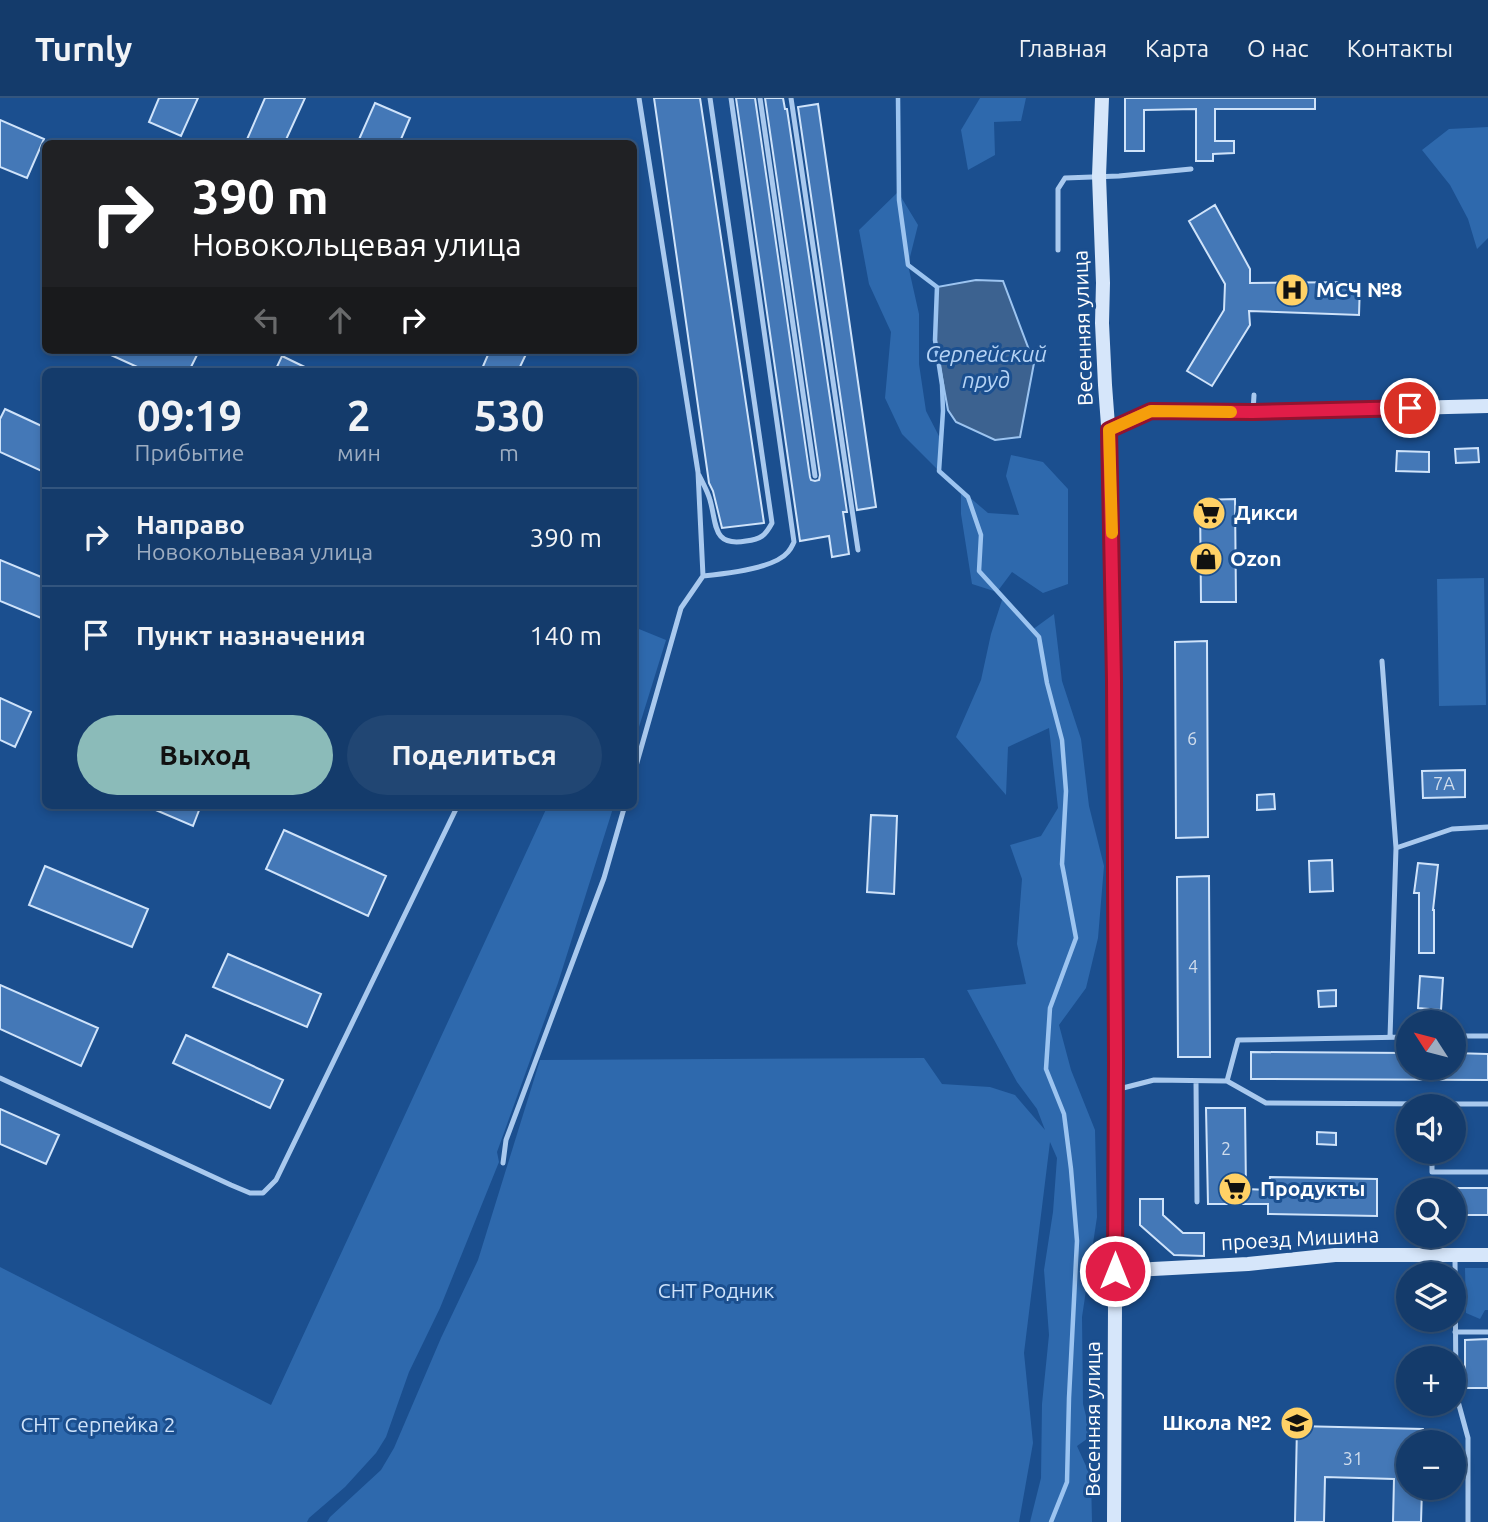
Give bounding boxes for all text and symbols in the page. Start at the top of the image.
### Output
text: Turnly [35,30,132,67]
text: Главная [1019,35,1107,62]
text: Карта [1145,35,1209,62]
text: О нас [1247,35,1309,62]
text: Контакты [1347,35,1453,62]
icon: right [77,168,168,259]
text: 390 m [192,168,329,223]
text: Новокольцевая улица [192,226,522,262]
street label: Весенняя улица [1067,250,1097,406]
hospital icon: МСЧ №8 [1273,271,1311,309]
place label: МСЧ №8 [1316,277,1402,301]
icon: left [248,301,286,339]
icon: ahead [321,301,359,339]
icon: right [394,301,432,339]
water label: Серпейский пруд [925,341,1047,392]
pin [1380,378,1440,438]
icon: arrive [1391,389,1429,427]
text: 09:19 [137,392,242,439]
text: 2 [347,392,371,439]
text: 530 [473,392,544,439]
text: Прибытие [135,440,245,465]
text: мин [337,440,381,465]
text: m [499,440,519,465]
supermarket icon: Дикси [1190,494,1228,532]
place label: Дикси [1234,500,1298,524]
text: Направо [136,510,245,539]
icon: right [77,518,115,556]
text: 390 m [530,523,602,552]
text: Новокольцевая улица [136,539,373,564]
shop icon: Ozon [1187,540,1225,578]
place label: Ozon [1230,546,1281,570]
icon: arrive [77,616,115,654]
text: Пункт назначения [136,621,366,650]
text: 140 m [530,621,602,650]
button: Выход [77,715,333,795]
button: Поделиться [347,715,602,795]
house number: 6 [1187,728,1197,748]
house number: 7А [1433,773,1455,793]
house number: 4 [1188,956,1198,976]
north arrow [1396,1010,1466,1080]
map controls [1396,1010,1466,1500]
button: sound [1396,1094,1466,1164]
house number: 2 [1221,1138,1231,1158]
supermarket icon: Продукты [1216,1170,1254,1208]
place label: Продукты [1260,1176,1365,1200]
button: search [1396,1178,1466,1248]
street label: проезд Мишина [1220,1222,1380,1254]
position arrow [1078,1234,1152,1308]
button: layers [1396,1262,1466,1332]
park label: СНТ Родник [658,1278,774,1302]
street label: Весенняя улица [1080,1341,1104,1497]
button: + [1396,1346,1466,1416]
school or university icon: Школа №2 [1278,1404,1316,1442]
place label: Школа №2 [1162,1410,1272,1434]
park label: СНТ Серпейка 2 [20,1412,176,1436]
button: − [1396,1430,1466,1500]
house number: 31 [1343,1448,1363,1468]

